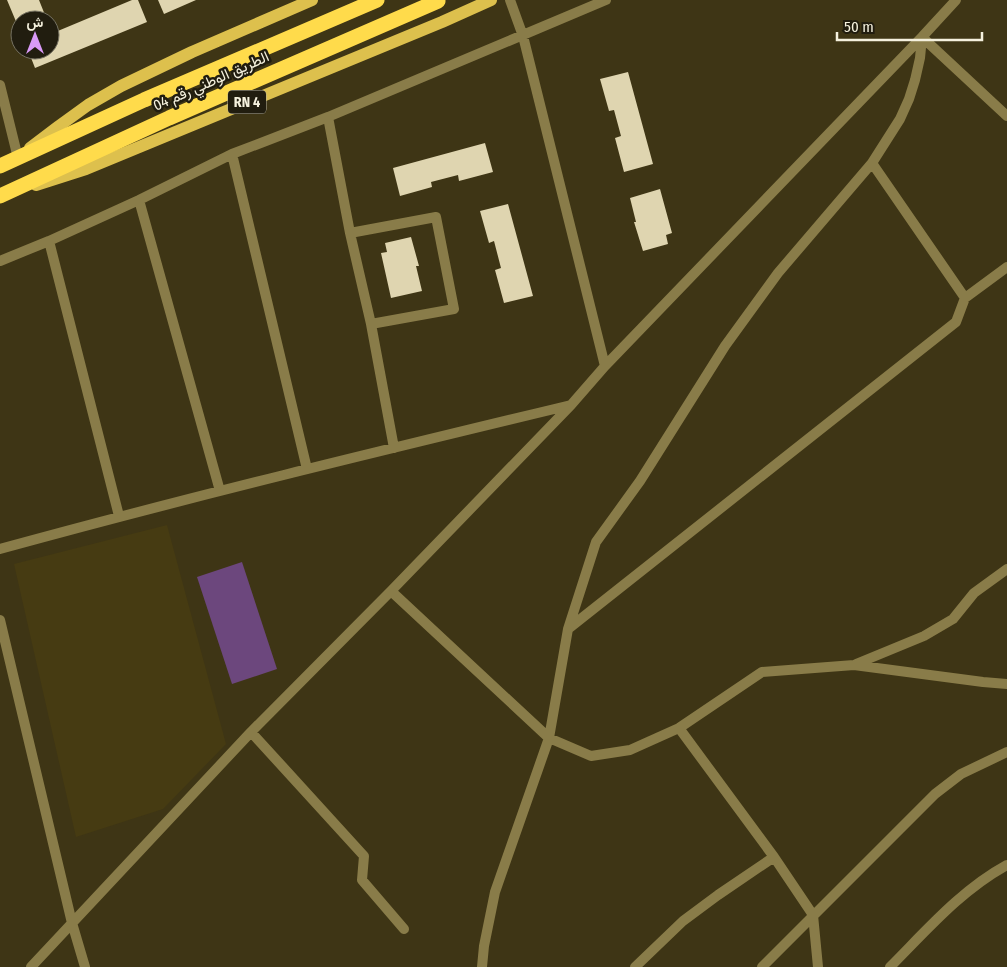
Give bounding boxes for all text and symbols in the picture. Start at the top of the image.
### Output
north arrow [10,10,60,60]
scale bar [837,10,982,42]
text: ش [27,14,44,31]
text: 50 m [844,18,874,36]
street label: الطريق الوطني رقم 04 [150,47,273,118]
road number: RN 4 [228,90,266,114]

